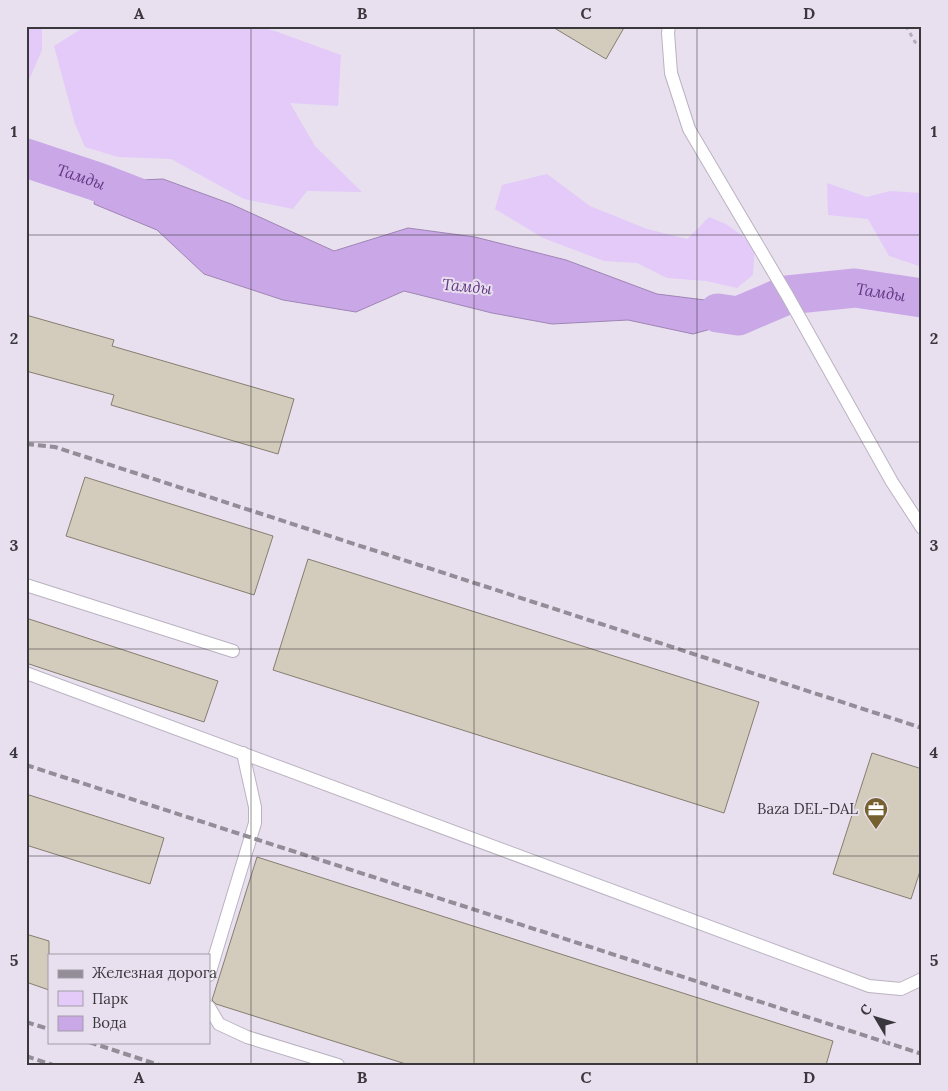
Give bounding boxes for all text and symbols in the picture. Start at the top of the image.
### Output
text: A [134,3,145,23]
text: B [357,3,368,23]
text: C [580,3,592,23]
text: D [803,3,815,23]
text: 1 [11,121,17,141]
text: 1 [931,121,937,141]
water label: Тамды [54,159,109,194]
water label: Тамды [441,274,493,298]
water label: Тамды [855,278,907,306]
text: 2 [10,328,18,348]
text: 2 [930,328,938,348]
text: 3 [10,535,19,555]
text: 3 [930,535,939,555]
text: 4 [10,742,19,762]
text: 4 [930,742,939,762]
office icon: Baza DEL-DAL [863,796,889,830]
place label: Baza DEL-DAL [757,799,858,818]
text: 5 [10,950,19,970]
text: 5 [930,950,939,970]
legend [48,954,210,1044]
text: Железная дорога [92,963,217,982]
text: Парк [92,989,128,1008]
north arrow [850,994,900,1044]
text: С [856,1000,876,1019]
text: Вода [92,1013,127,1032]
text: A [134,1067,145,1087]
text: B [357,1067,368,1087]
text: C [580,1067,592,1087]
text: D [803,1067,815,1087]

